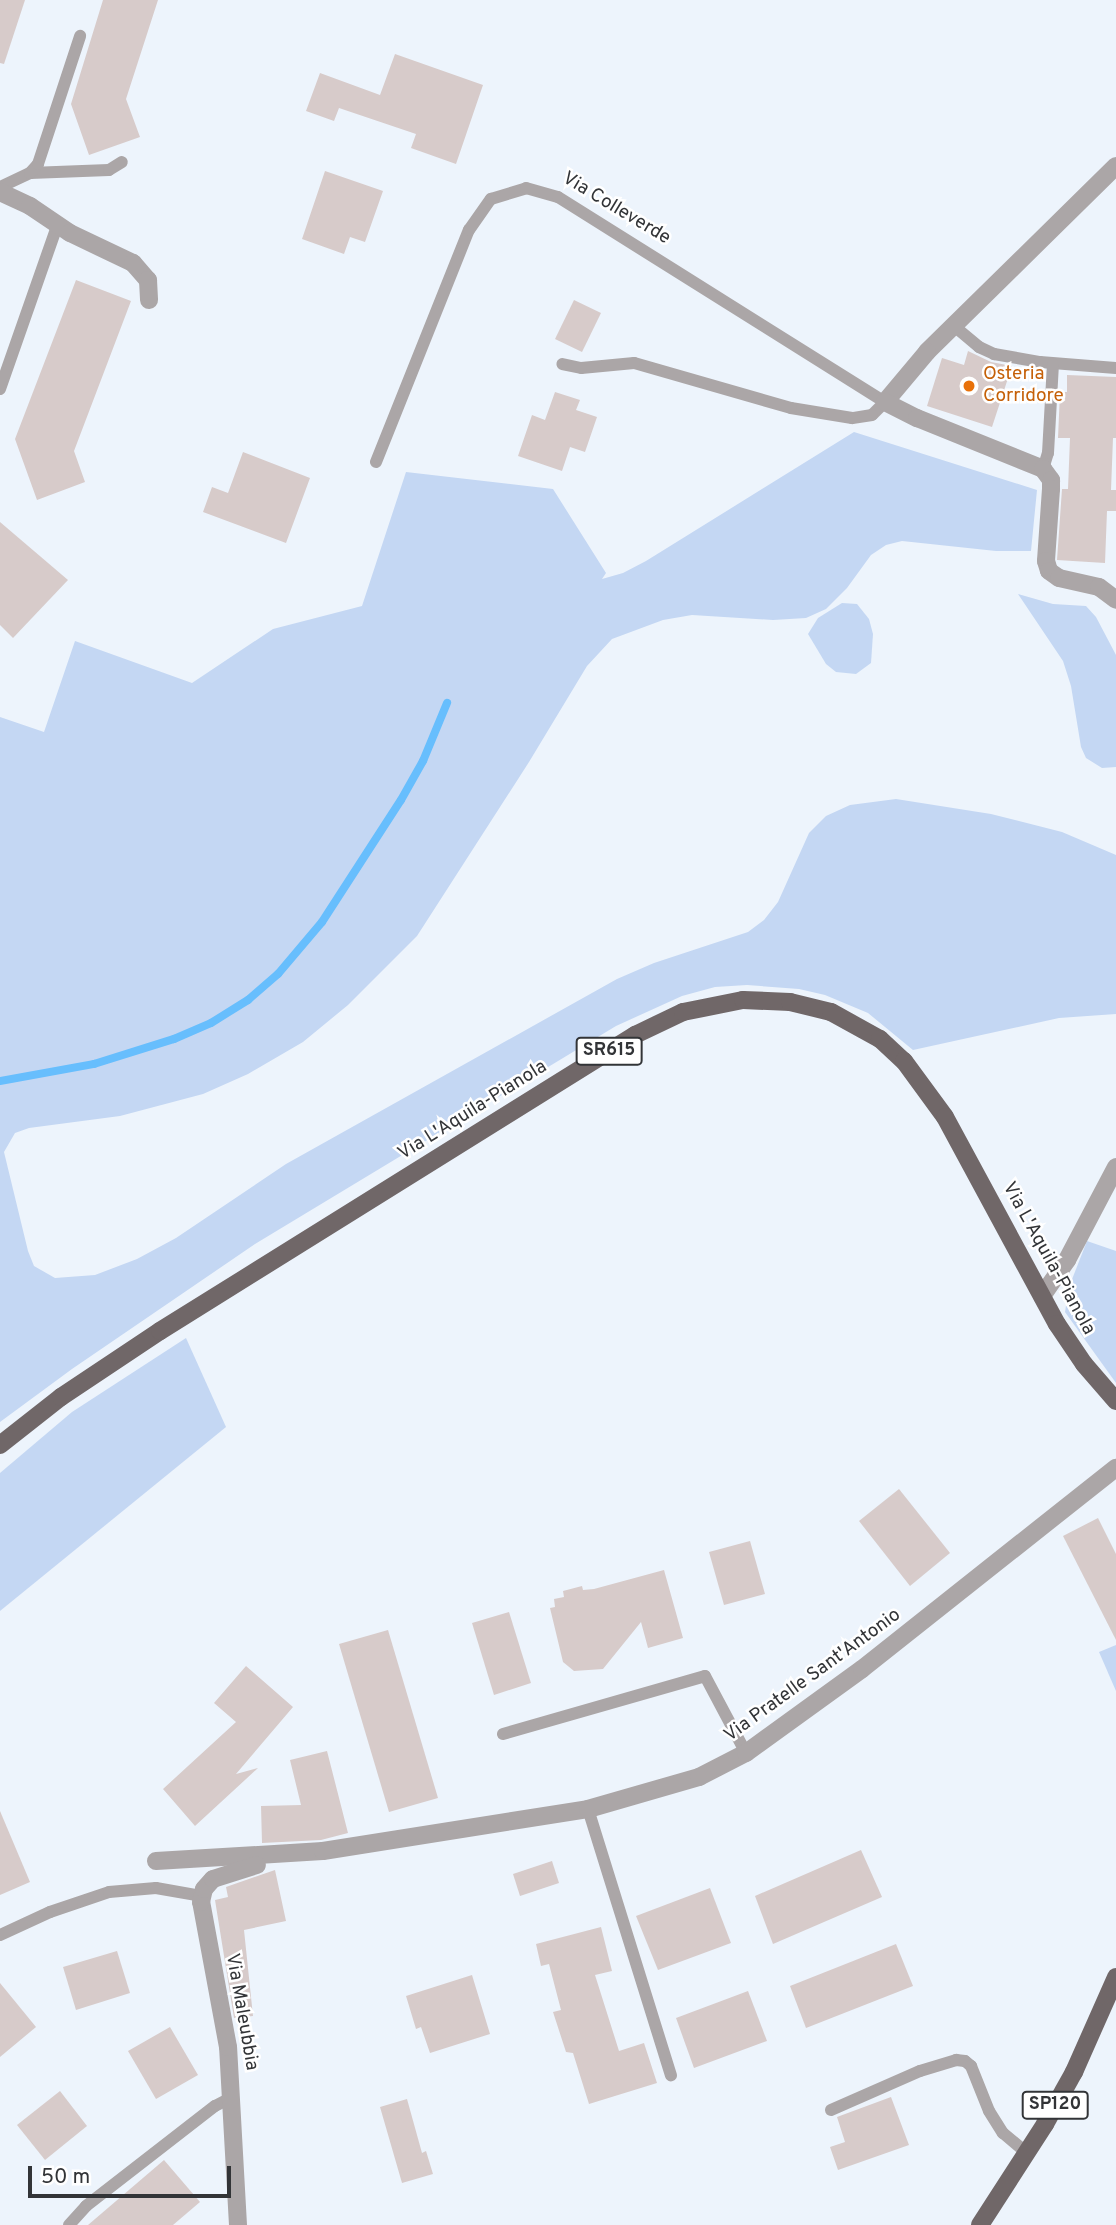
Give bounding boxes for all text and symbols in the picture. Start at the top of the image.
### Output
street label: Via Colleverde [558,168,674,250]
place label: Osteria Corridore [983,364,1064,408]
marker: Osteria Corridore [961,378,977,394]
road number: SR615 [574,1036,644,1066]
street label: Via L'Aquila-Pianola [394,1056,552,1166]
street label: Via L'Aquila-Pianola [997,1179,1099,1339]
street label: Via Pratelle Sant'Antonio [720,1604,906,1748]
street label: Via Maleubbia [219,1952,263,2072]
road number: SP120 [1020,2090,1090,2120]
scale bar [32,2152,234,2196]
text: 50 m [41,2164,90,2191]

